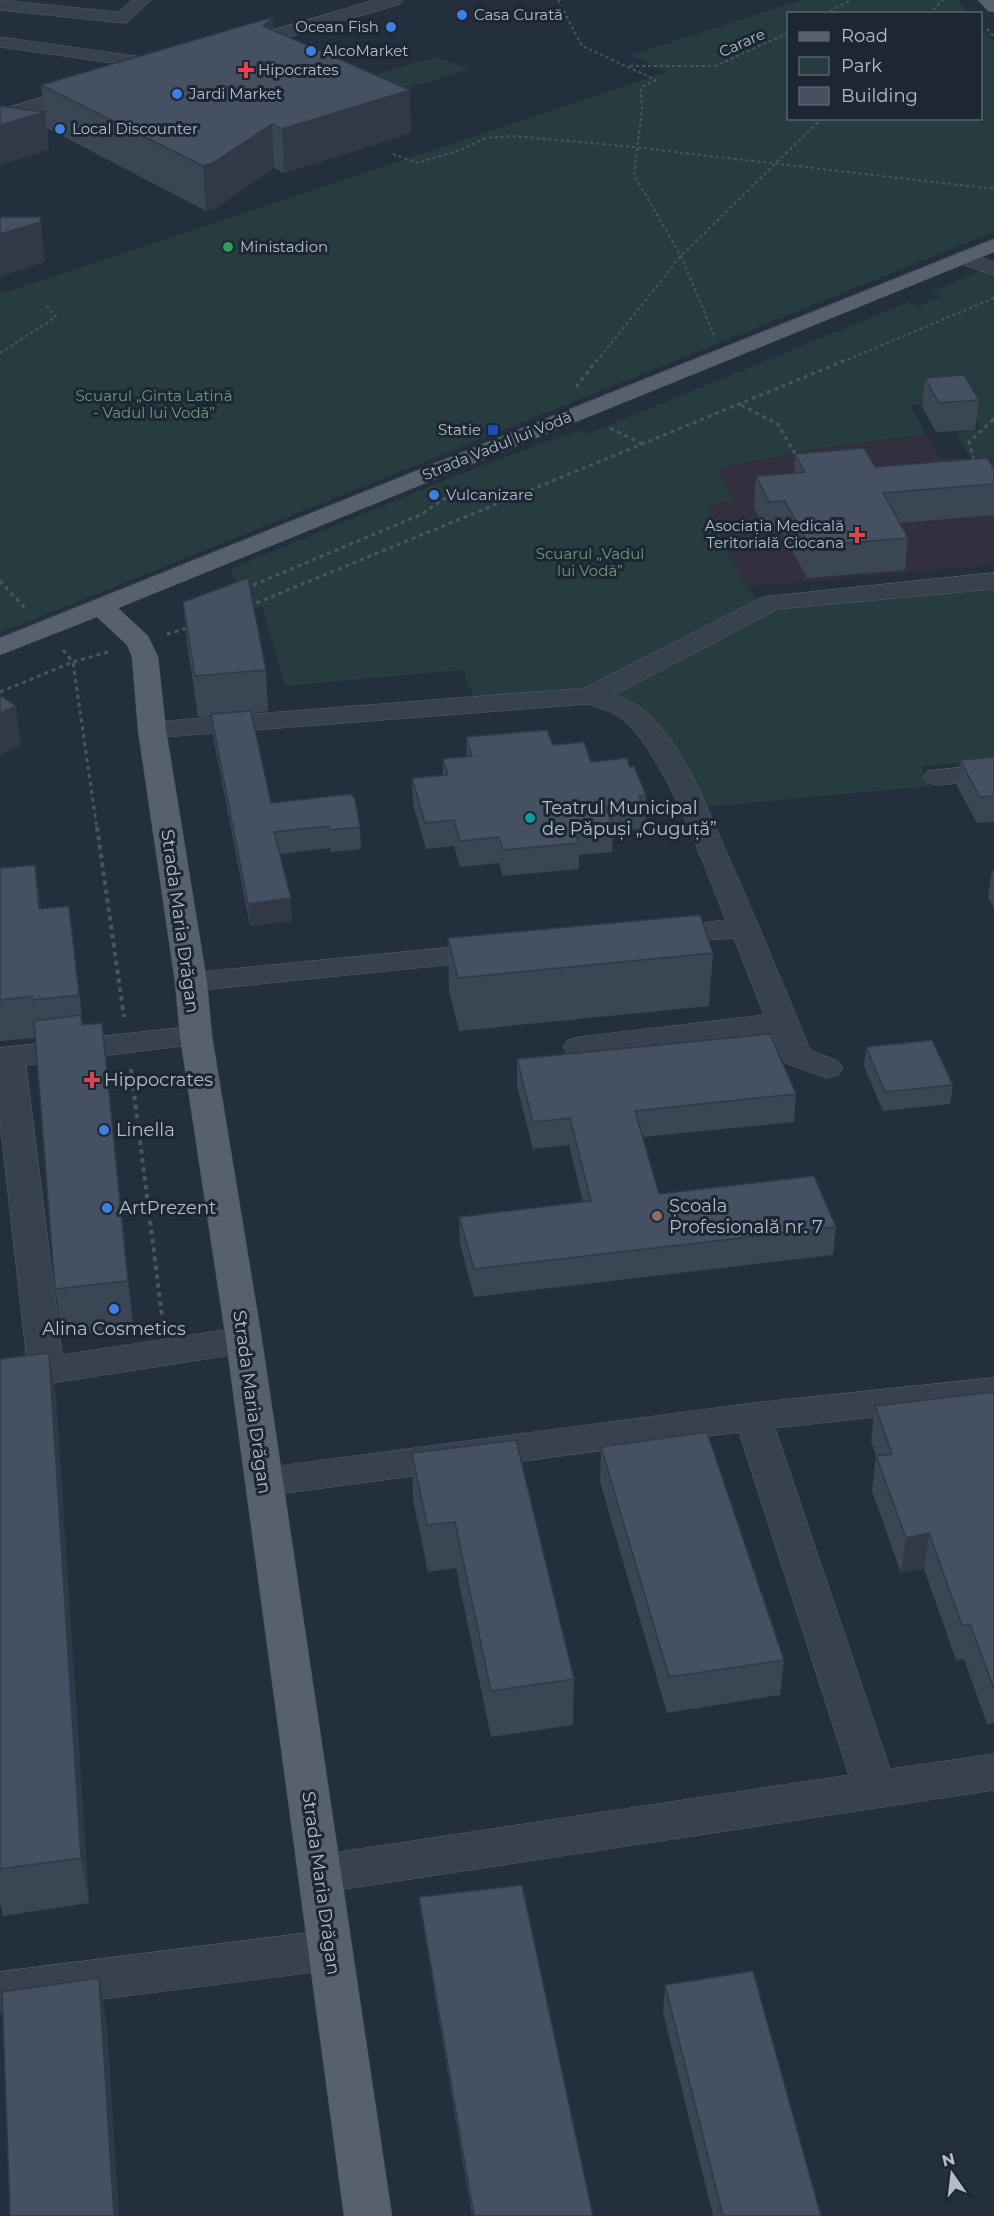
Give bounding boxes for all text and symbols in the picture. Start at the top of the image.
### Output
place label: Casa Curată [474,5,563,24]
marker: Casa Curată [455,8,469,22]
legend [787,12,982,120]
place label: Ocean Fish [295,17,379,36]
marker: Ocean Fish [384,20,398,34]
street label: Carare [716,24,768,61]
text: Road [841,25,888,47]
place label: AlcoMarket [323,41,408,60]
marker: AlcoMarket [304,44,318,58]
text: Park [841,55,882,77]
place label: Hipocrates [258,60,339,79]
marker: Hipocrates [239,63,253,77]
place label: Jardi Market [188,84,282,103]
text: Building [841,85,918,107]
marker: Jardi Market [170,87,184,101]
place label: Local Discounter [72,119,198,138]
marker: Local Discounter [53,122,67,136]
place label: Ministadion [240,237,328,256]
marker: Ministadion [221,240,235,254]
park label: Scuarul „Ginta Latină - Vadul lui Vodă” [75,386,233,422]
street label: Strada Vadul lui Vodă [419,407,574,484]
place label: Statie [438,420,481,439]
marker: Statie [486,423,500,437]
place label: Vulcanizare [446,485,533,504]
marker: Vulcanizare [427,488,441,502]
place label: Asociația Medicală Teritorială Ciocana [705,516,844,552]
marker: Asociația Medicală Teritorială Ciocana [848,526,866,544]
park label: Scuarul „Vadul lui Vodă” [536,544,644,580]
place label: Teatrul Municipal de Păpuși „Guguță” [542,797,717,841]
marker: Teatrul Municipal de Păpuși „Guguță” [523,811,537,825]
street label: Strada Maria Drăgan [156,828,204,1014]
place label: Hippocrates [104,1069,213,1091]
marker: Hippocrates [85,1073,99,1087]
place label: Linella [116,1119,175,1141]
marker: Linella [97,1123,111,1137]
place label: Școala Profesională nr. 7 [669,1195,823,1238]
place label: ArtPrezent [119,1197,216,1219]
marker: ArtPrezent [100,1201,114,1215]
marker: Școala Profesională nr. 7 [650,1209,664,1223]
marker: Alina Cosmetics [107,1302,121,1316]
street label: Strada Maria Drăgan [228,1309,276,1495]
place label: Alina Cosmetics [42,1318,186,1340]
street label: Strada Maria Drăgan [297,1790,345,1976]
north arrow [922,2144,982,2204]
text: N [940,2149,957,2171]

